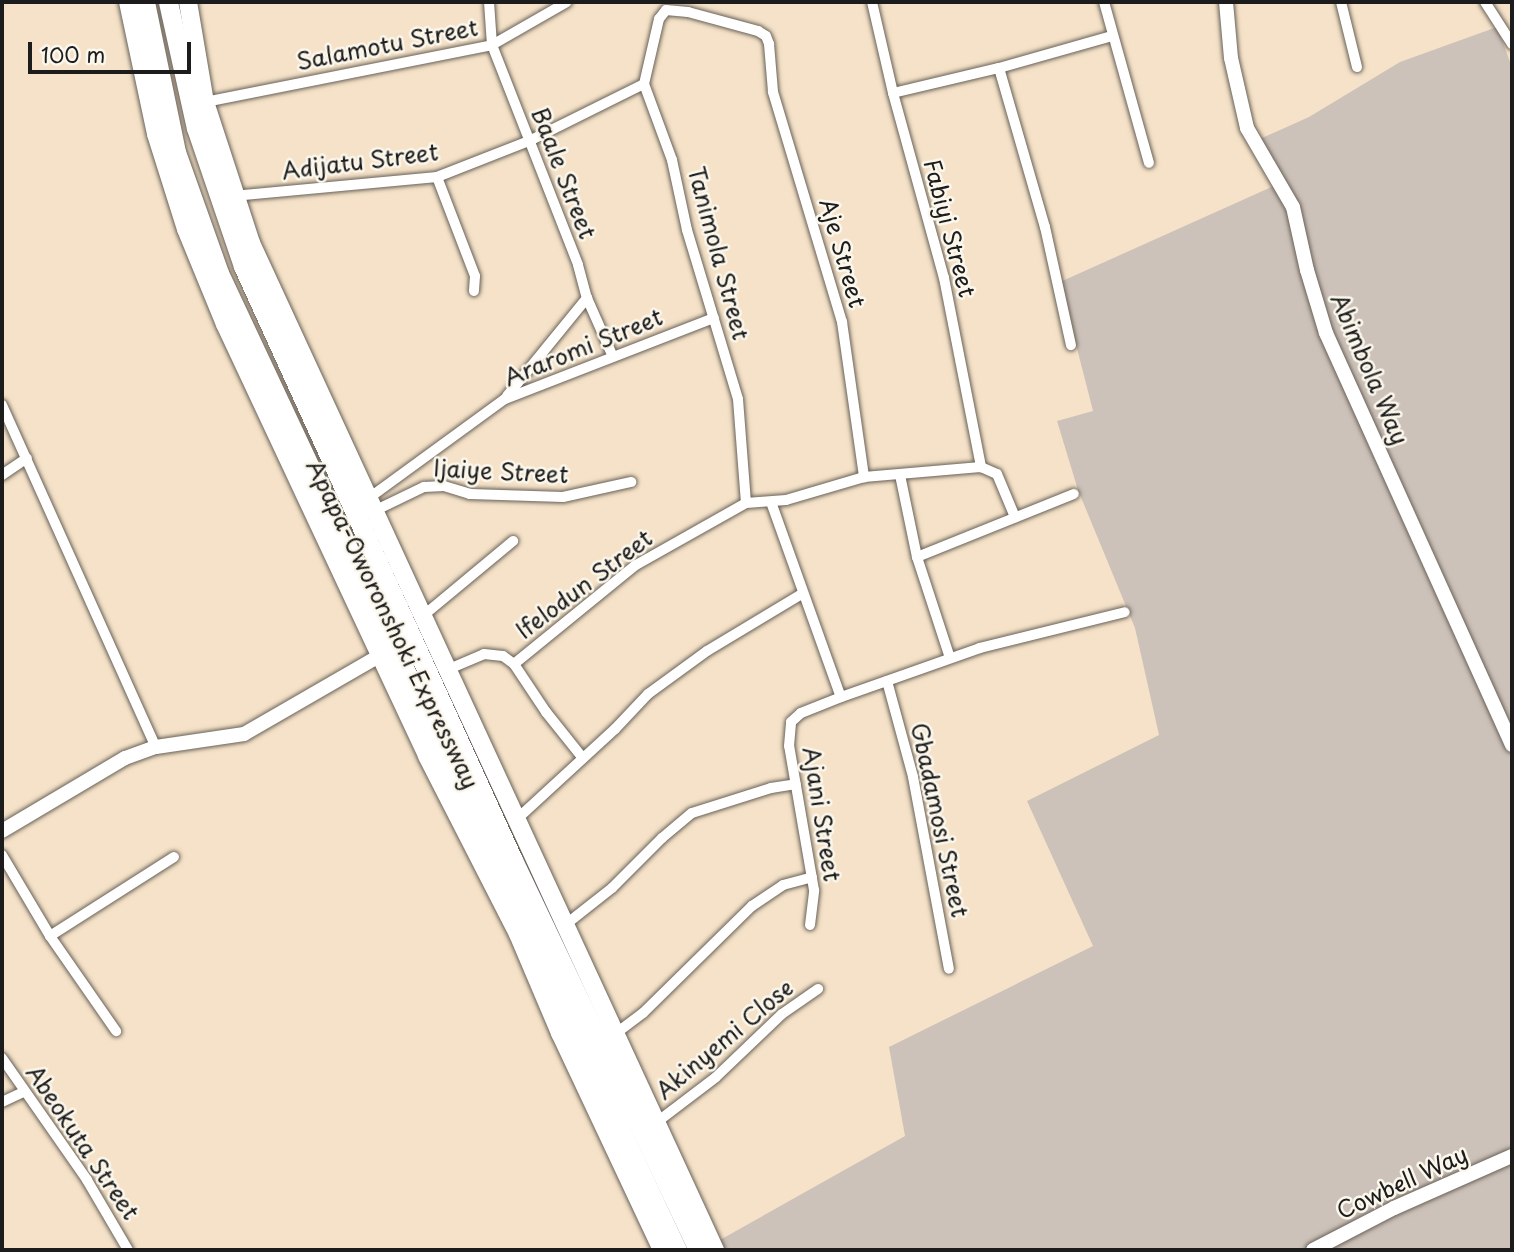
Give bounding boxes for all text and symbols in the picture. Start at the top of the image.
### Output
street label: Salamotu Street [294,13,480,75]
scale bar [32,28,194,72]
text: 100 m [41,38,105,70]
street label: Baale Street [526,103,602,243]
street label: Adijatu Street [280,138,440,184]
street label: Fabiyi Street [918,155,982,301]
street label: Tanimola Street [683,163,755,343]
street label: Aje Street [814,195,872,311]
street label: Abimbola Way [1326,289,1414,449]
street label: Araromi Street [499,302,667,392]
street label: Apapa-Oworonshoki Expressway [301,454,485,794]
street label: Ijaiye Street [433,454,569,488]
street label: Ifelodun Street [511,524,657,644]
street label: Gbadamosi Street [906,720,974,920]
street label: Ajani Street [798,745,846,883]
street label: Akinyemi Close [650,973,798,1105]
street label: Abeokuta Street [21,1059,145,1225]
street label: Cowbell Way [1331,1139,1473,1225]

